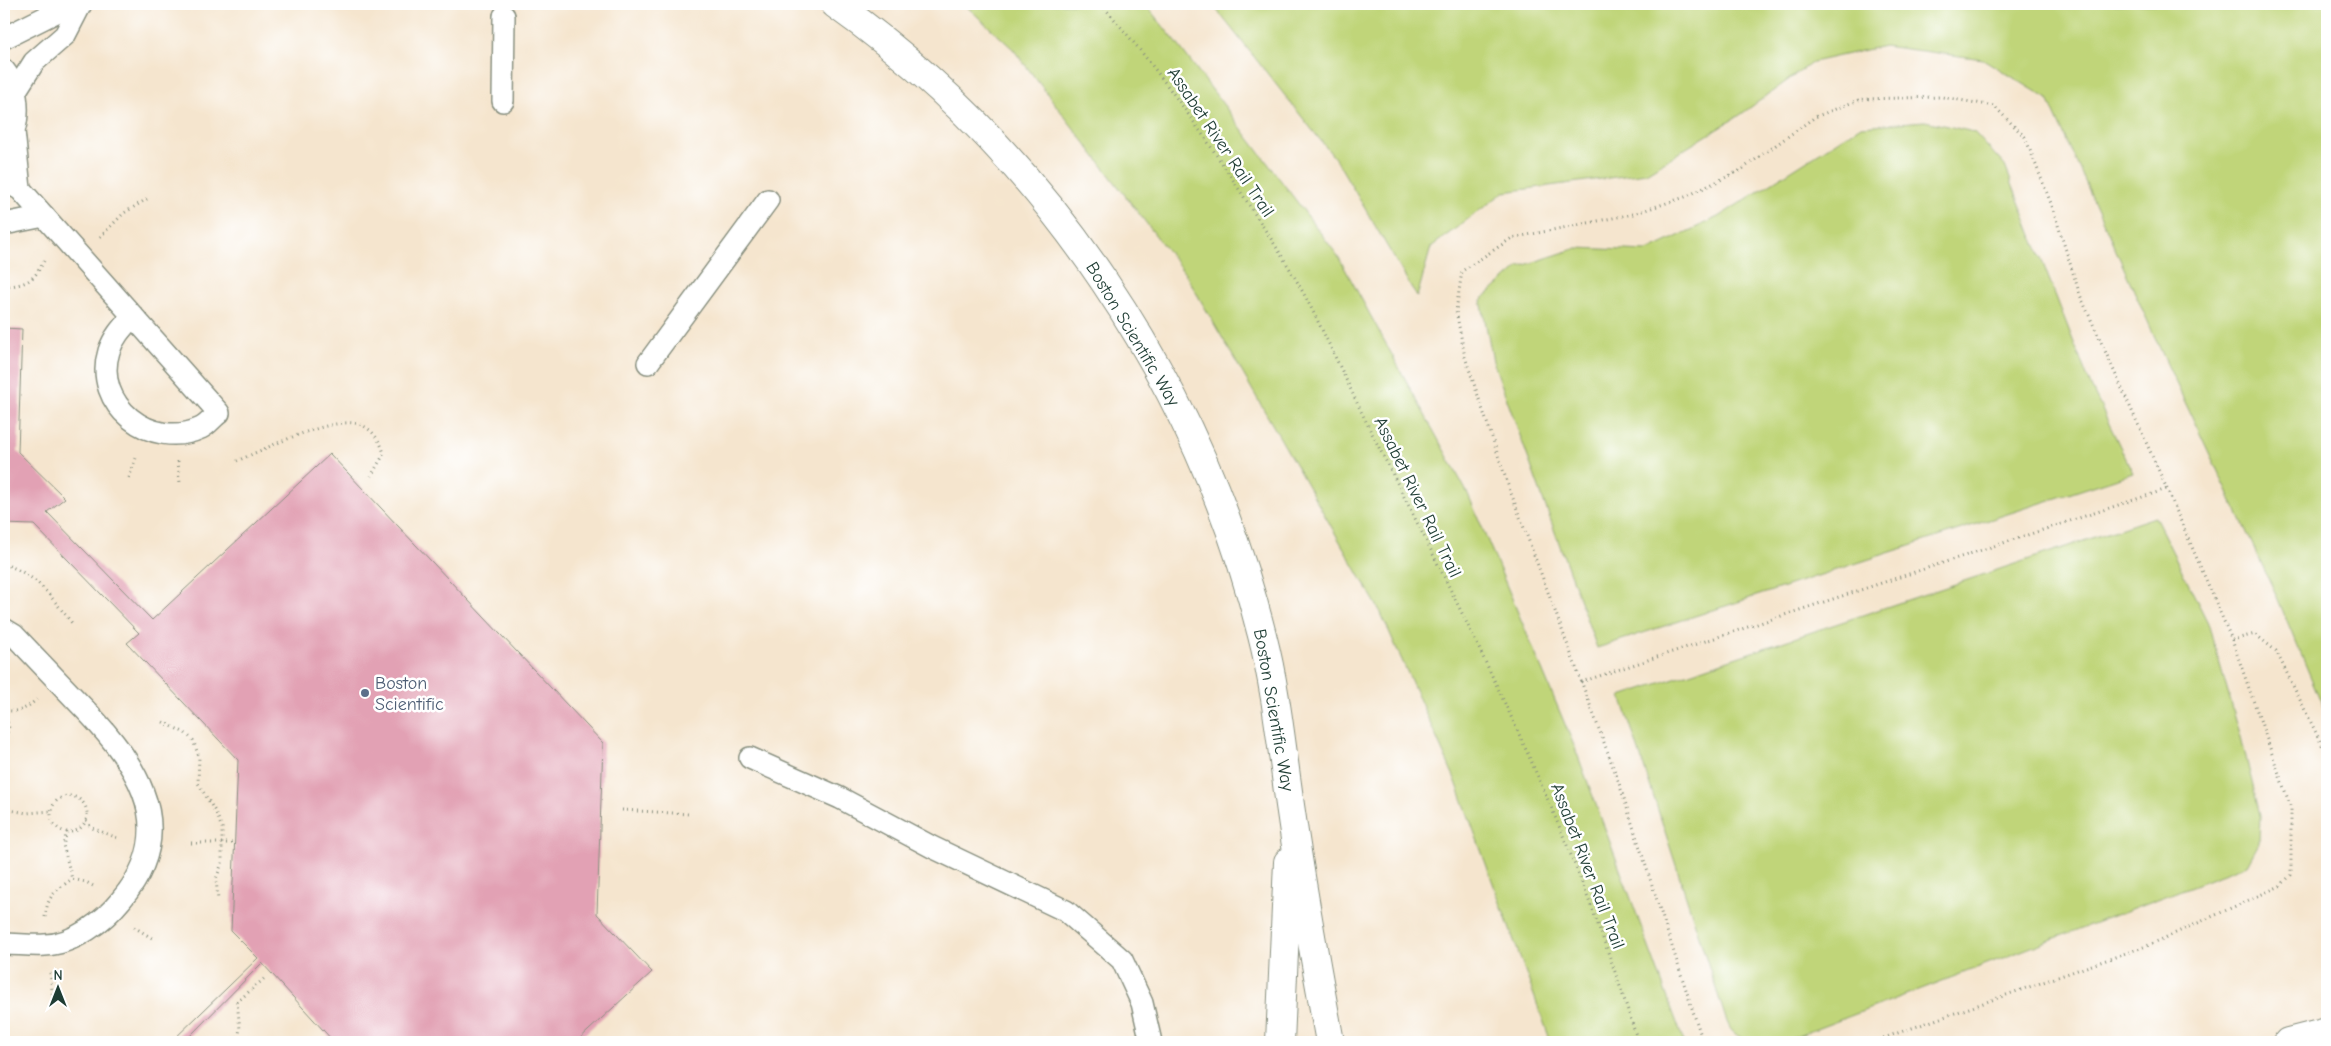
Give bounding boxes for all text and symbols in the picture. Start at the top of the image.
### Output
street label: Assabet River Rail Trail [1163,63,1278,221]
street label: Boston Scientific Way [1081,258,1184,411]
street label: Assabet River Rail Trail [1370,414,1466,581]
street label: Boston Scientific Way [1249,627,1298,794]
place label: Boston Scientific [375,673,444,715]
marker: Boston Scientific [359,687,371,699]
street label: Assabet River Rail Trail [1546,780,1629,952]
north arrow [32,964,82,1014]
text: N [53,967,63,984]

